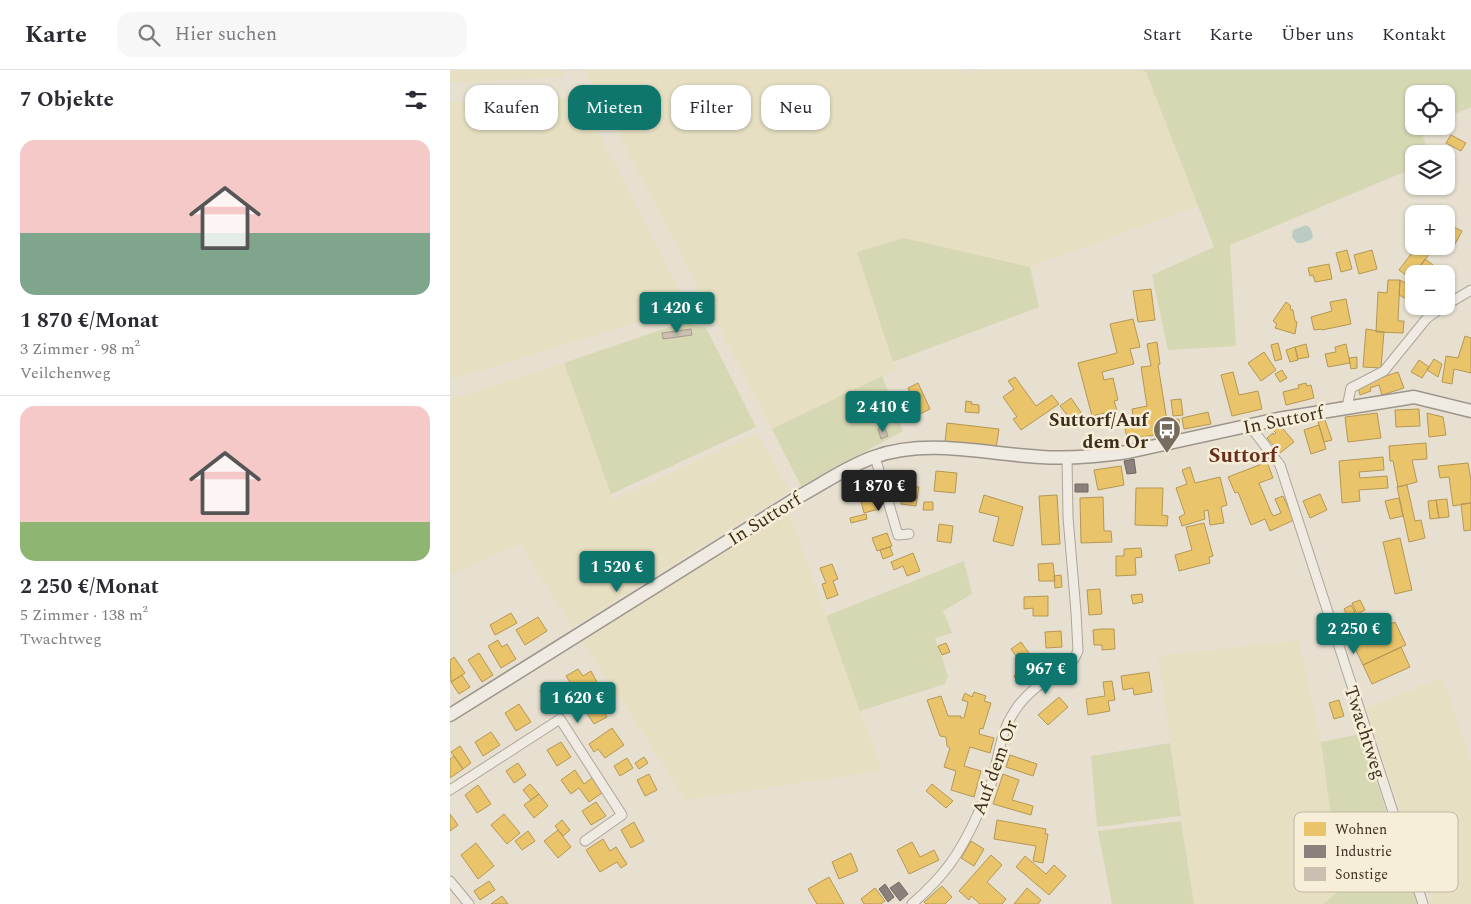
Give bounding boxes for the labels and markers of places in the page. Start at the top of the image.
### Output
pin: 1 420 € [631,292,723,334]
pin: 2 410 € [837,390,929,433]
place label: Suttorf/Auf dem Or [1049,406,1149,457]
bus stop icon: Suttorf/Auf dem Or [1152,415,1182,454]
pin: 1 870 € [833,470,925,512]
pin: 1 520 € [571,550,663,593]
pin: 2 250 € [1308,612,1400,655]
pin: 967 € [1011,652,1081,695]
pin: 1 620 € [532,682,624,724]

